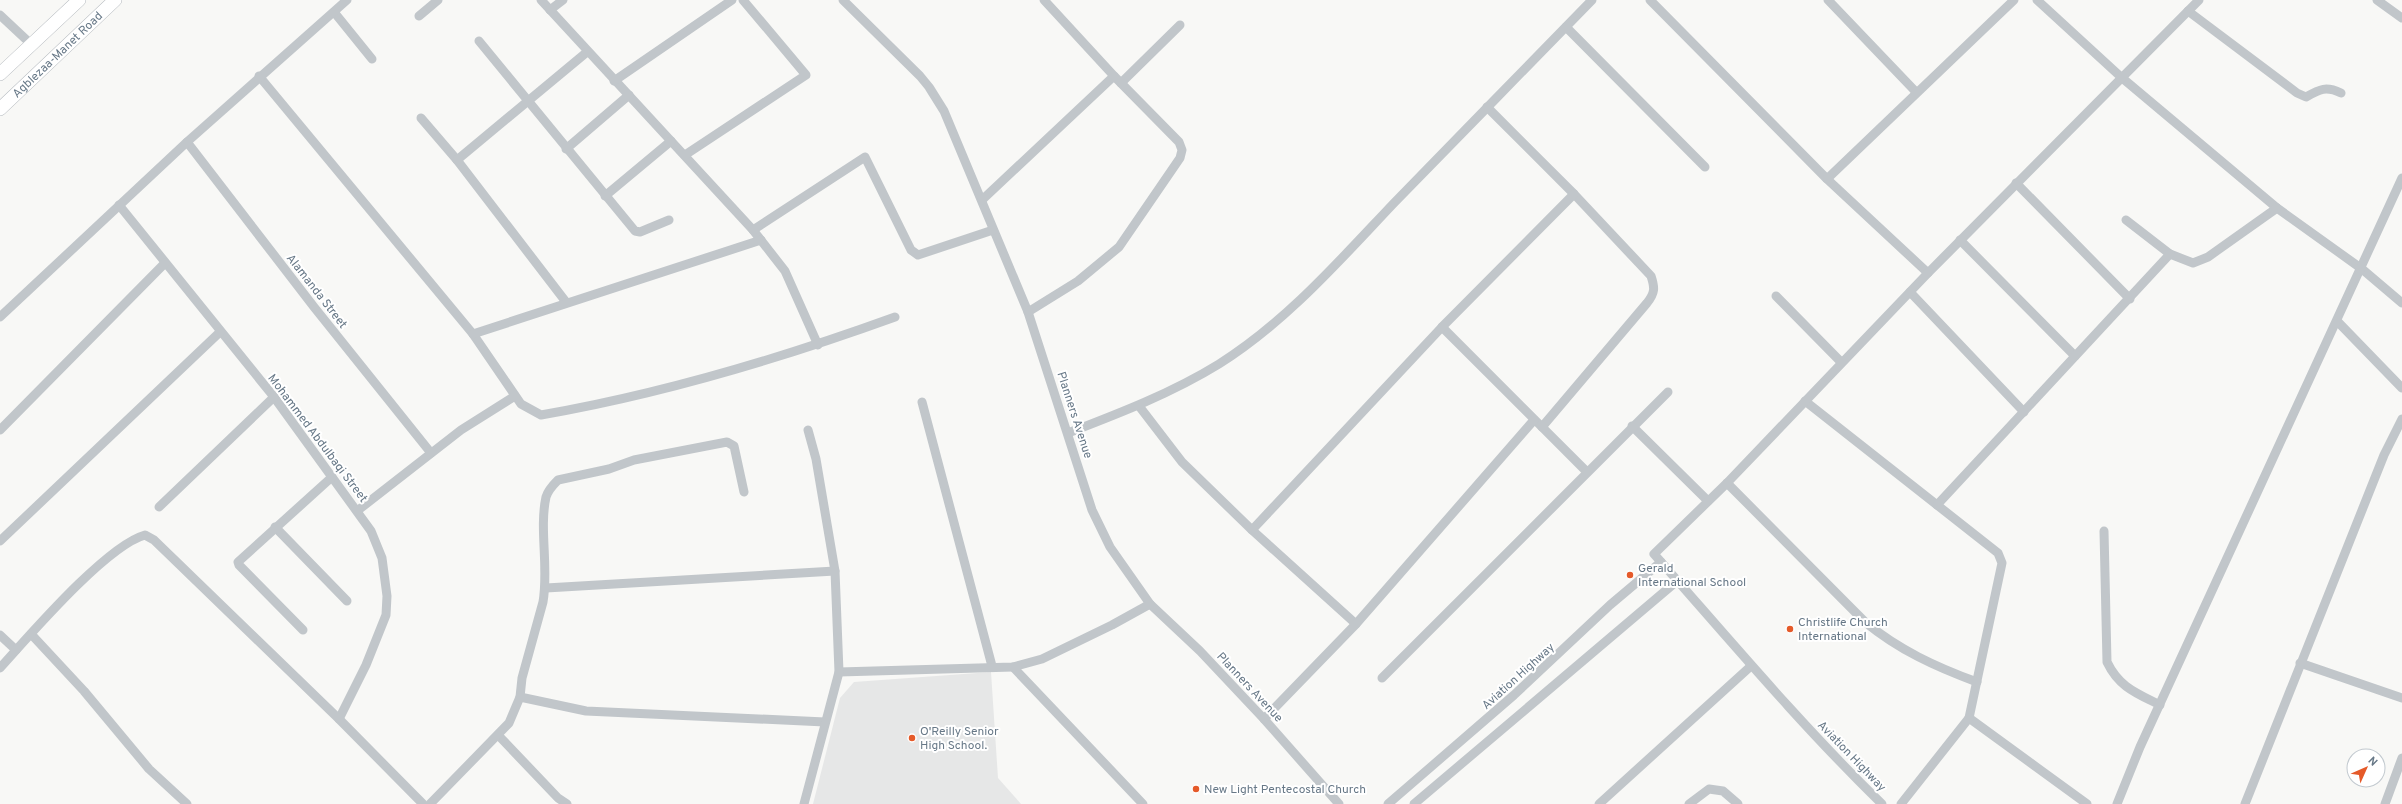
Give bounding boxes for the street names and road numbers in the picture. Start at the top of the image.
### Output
street label: Agblezaa-Manet Road [9,9,107,102]
street label: Alamanda Street [282,251,350,332]
street label: Planners Avenue [1052,370,1096,461]
street label: Mohammed Abdulbaqi Street [264,371,371,506]
street label: Aviation Highway [1479,640,1558,714]
street label: Planners Avenue [1213,649,1286,726]
street label: Aviation Highway [1813,718,1889,795]

